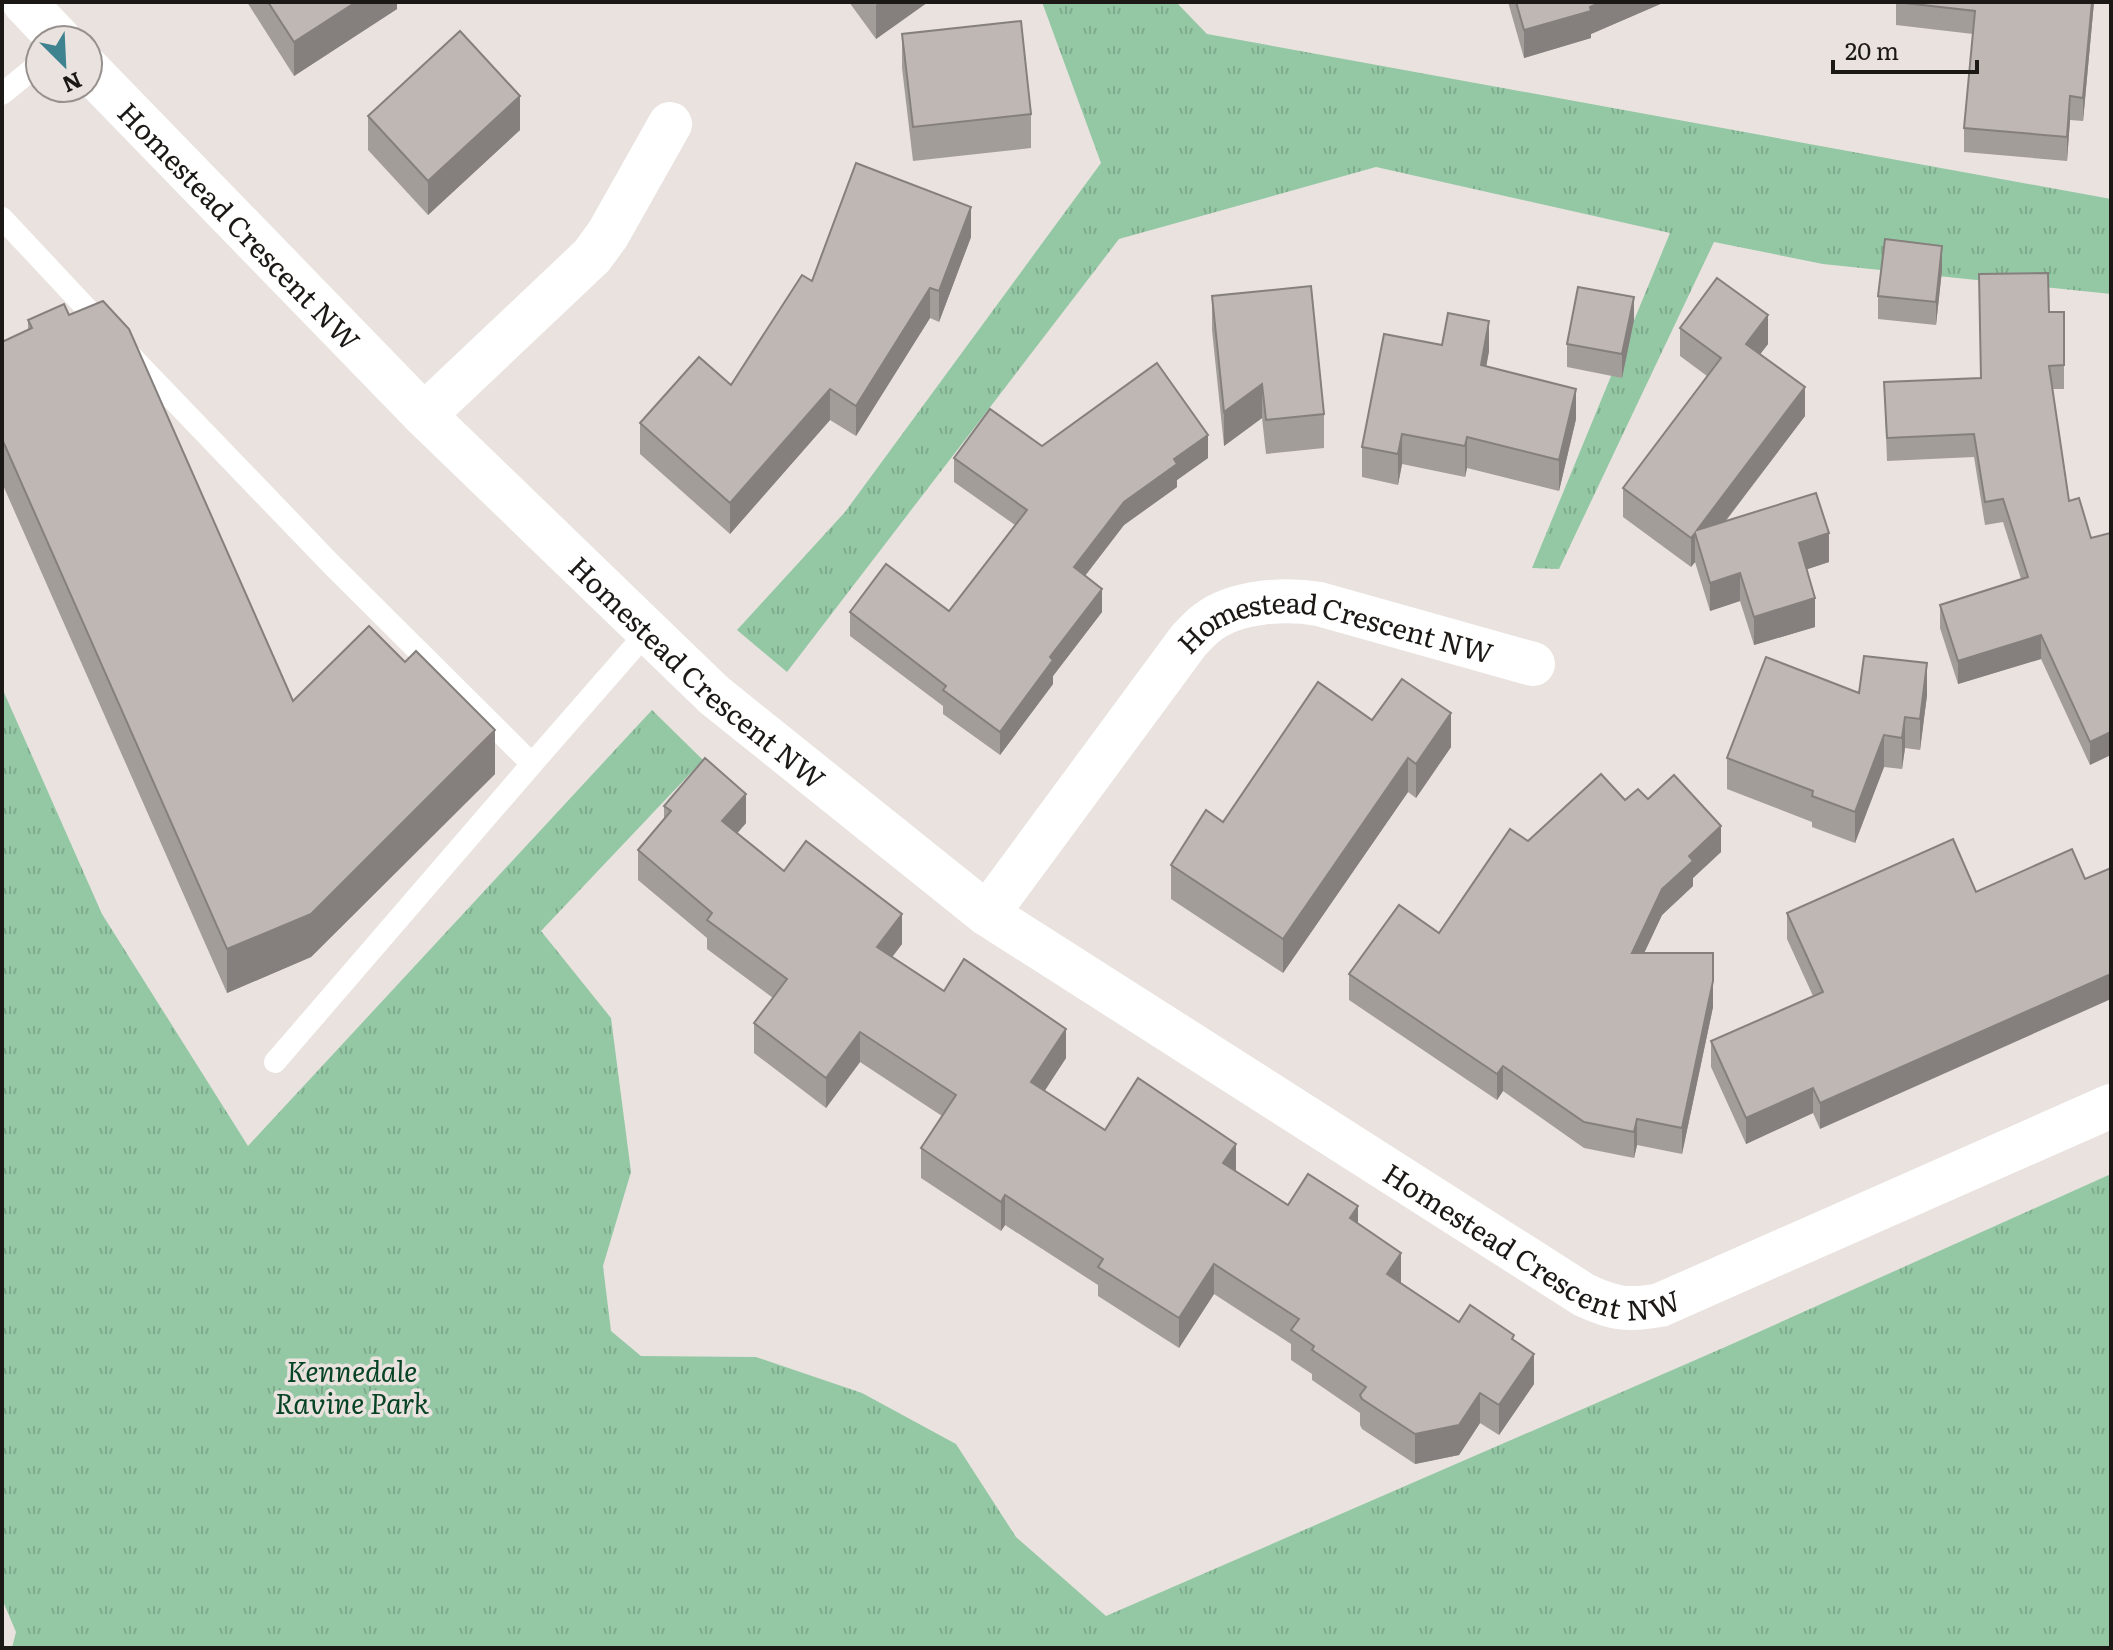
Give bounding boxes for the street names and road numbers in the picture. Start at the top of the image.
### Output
street label: Homestead Crescent NW [109,92,371,359]
street label: Homestead Crescent NW [560,545,835,798]
street label: Homestead Crescent NW [1174,638,1506,678]
street label: Homestead Crescent NW [1376,1152,1687,1330]

